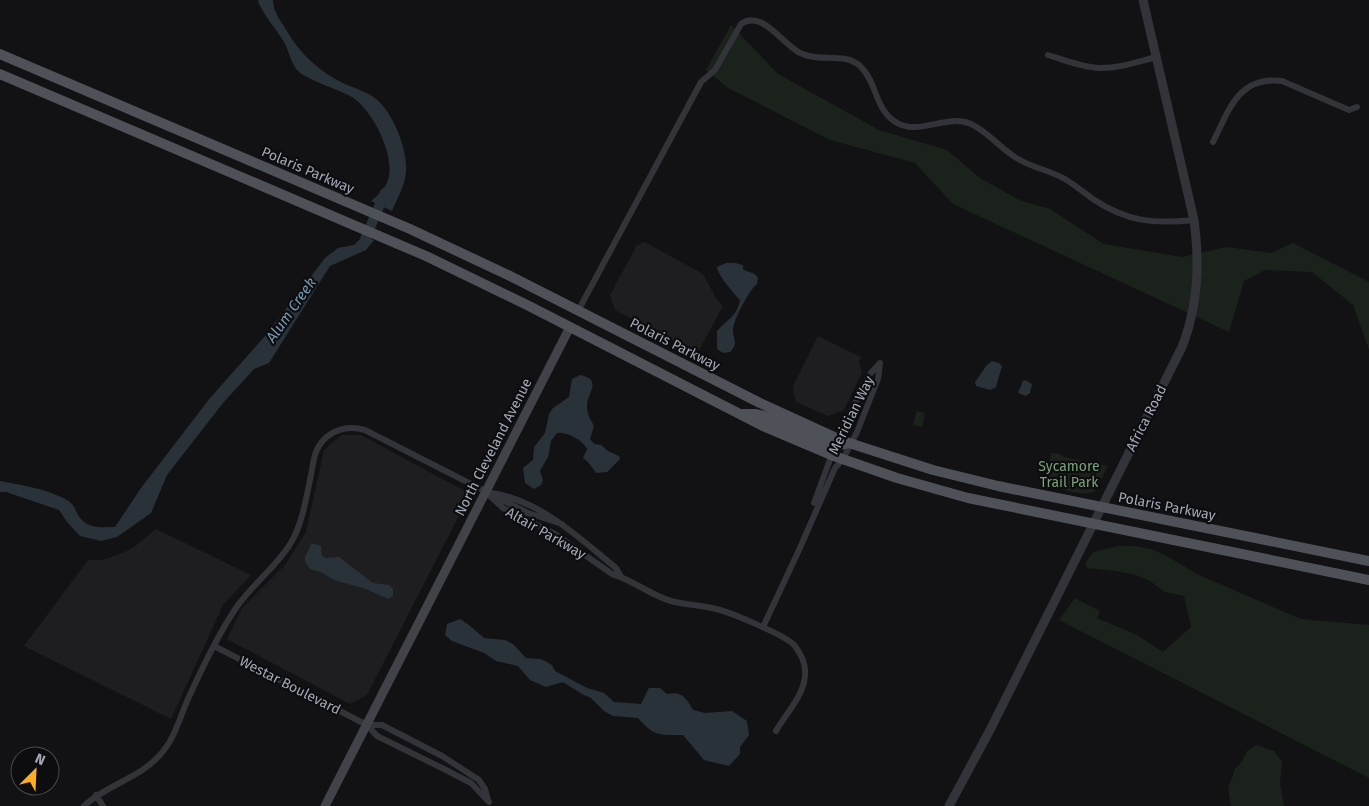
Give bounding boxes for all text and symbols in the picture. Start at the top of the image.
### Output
street label: Polaris Parkway [259,143,357,198]
water label: Alum Creek [262,274,320,347]
street label: Polaris Parkway [627,314,723,375]
street label: Meridian Way [825,373,878,457]
street label: North Cleveland Avenue [451,376,536,519]
street label: Africa Road [1122,382,1170,454]
park label: Sycamore Trail Park [1038,458,1100,491]
street label: Polaris Parkway [1117,489,1217,524]
street label: Altair Parkway [503,504,589,563]
street label: Westar Boulevard [236,653,343,718]
north arrow [10,746,60,796]
text: N [32,750,48,769]

